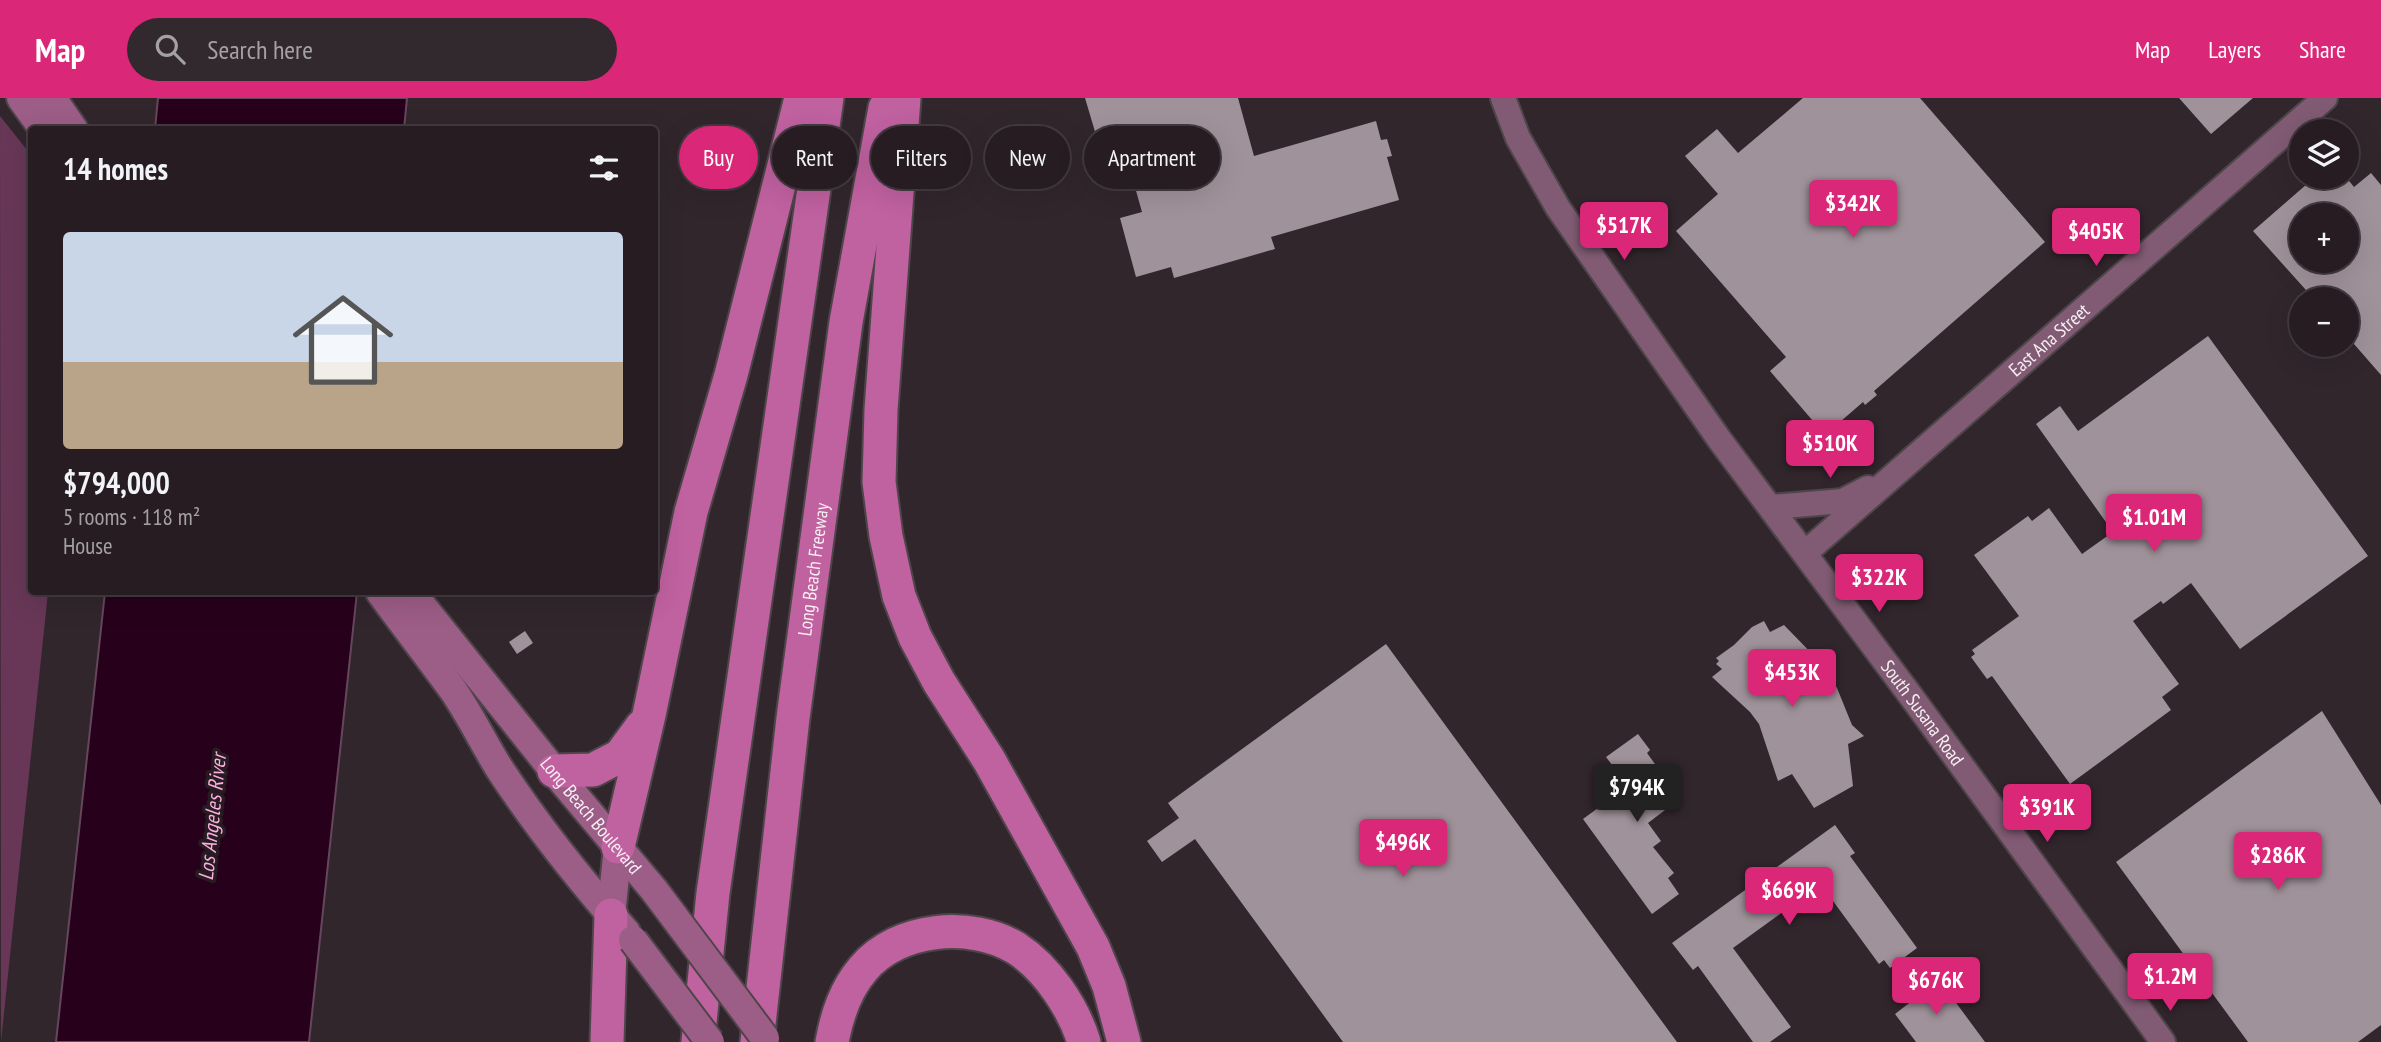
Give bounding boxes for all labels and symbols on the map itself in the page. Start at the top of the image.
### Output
pin: $342K [1804,180,1902,240]
pin: $517K [1575,202,1673,262]
pin: $405K [2047,208,2145,268]
street label: East Ana Street [2004,297,2095,381]
pin: $510K [1781,420,1879,480]
pin: $1.01M [2097,494,2211,554]
street label: Long Beach Freeway [792,501,834,637]
pin: $322K [1830,554,1928,614]
pin: $453K [1743,650,1841,709]
street label: South Susana Road [1876,655,1969,770]
water label: Los Angeles River [192,749,232,882]
street label: Long Beach Boulevard [535,752,647,879]
pin: $794K [1588,764,1686,824]
pin: $391K [1998,784,2096,844]
pin: $496K [1354,820,1452,879]
pin: $286K [2229,832,2327,892]
pin: $669K [1740,868,1838,927]
pin: $1.2M [2121,954,2219,1013]
pin: $676K [1887,958,1985,1017]

